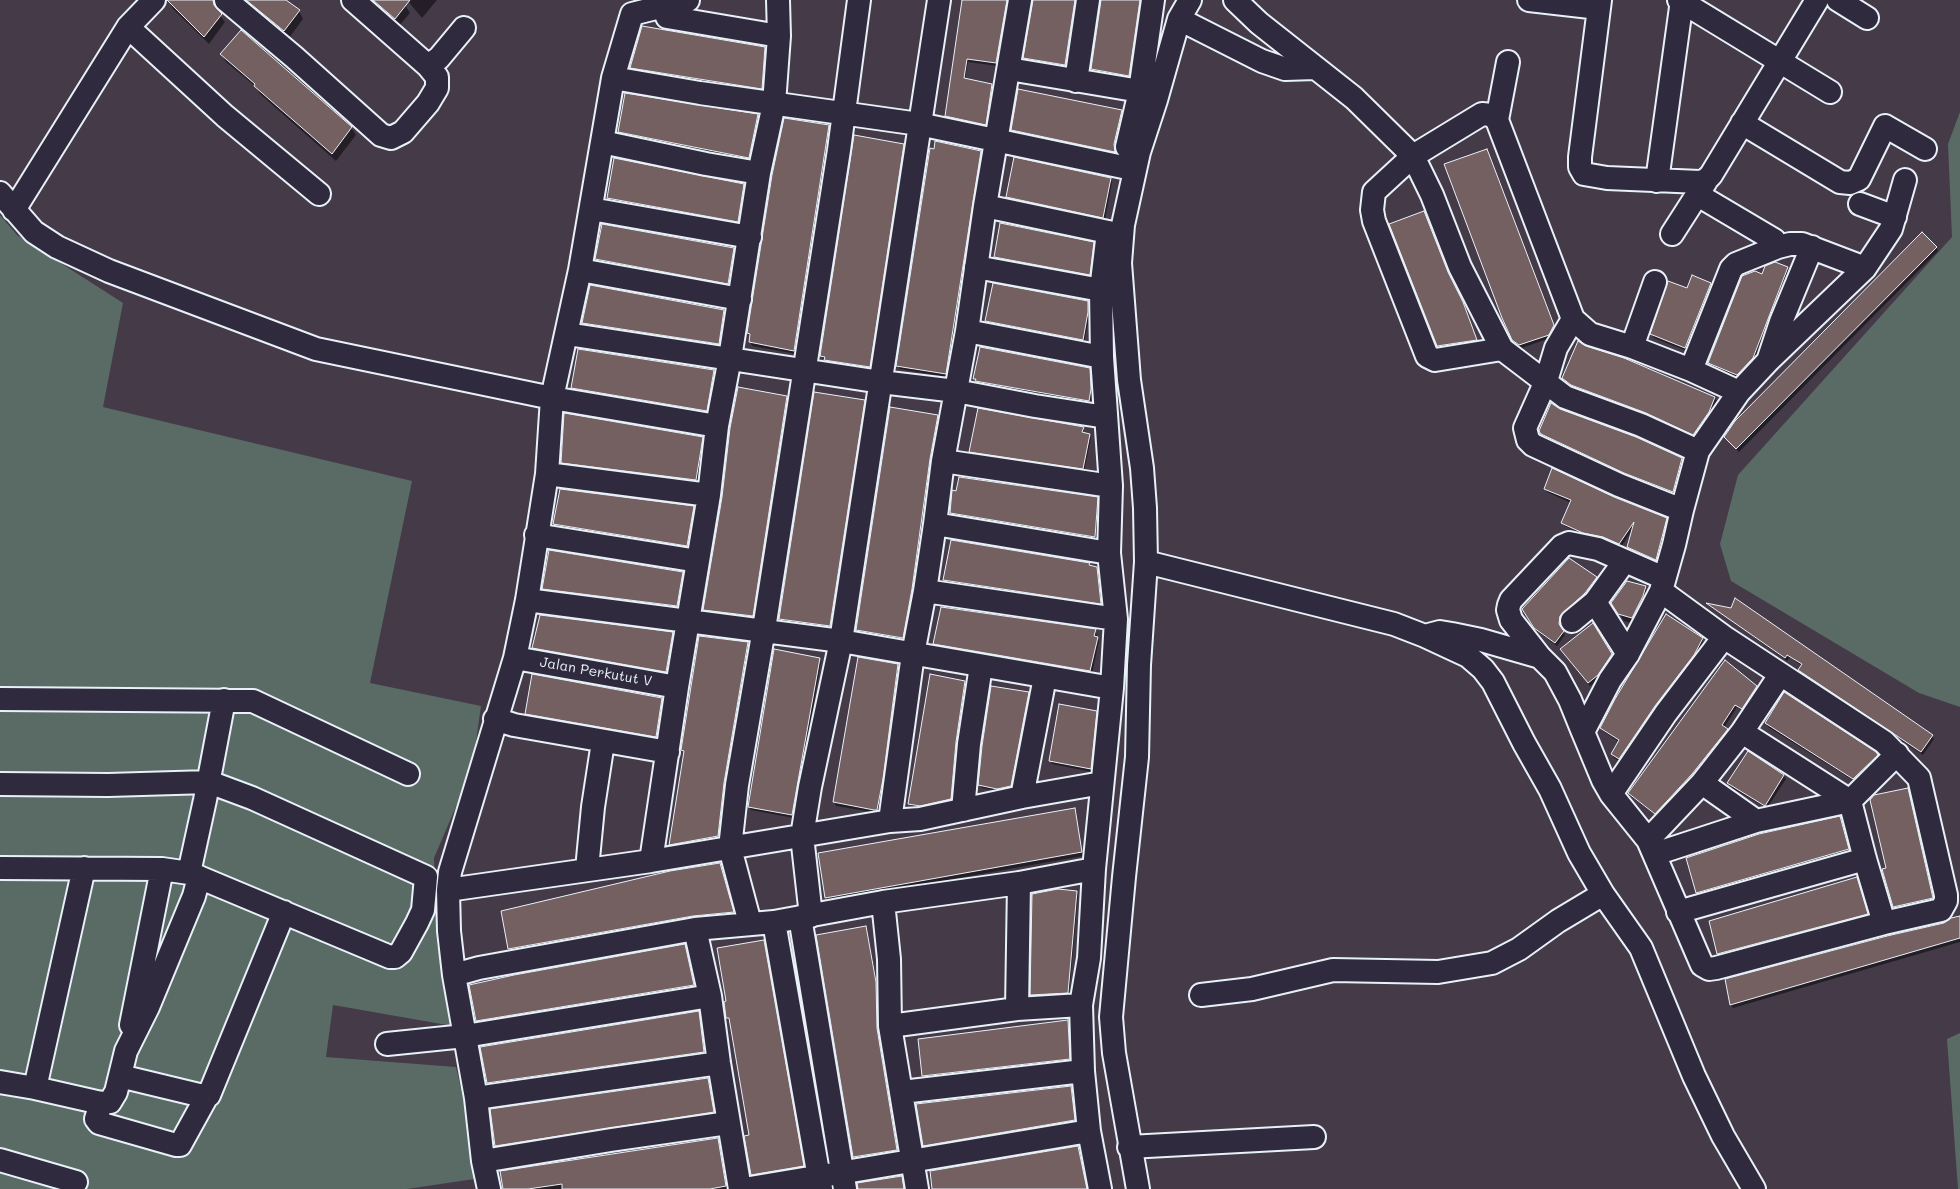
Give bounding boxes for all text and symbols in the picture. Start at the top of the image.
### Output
street label: Jalan Perkutut V [539,654,653,690]

